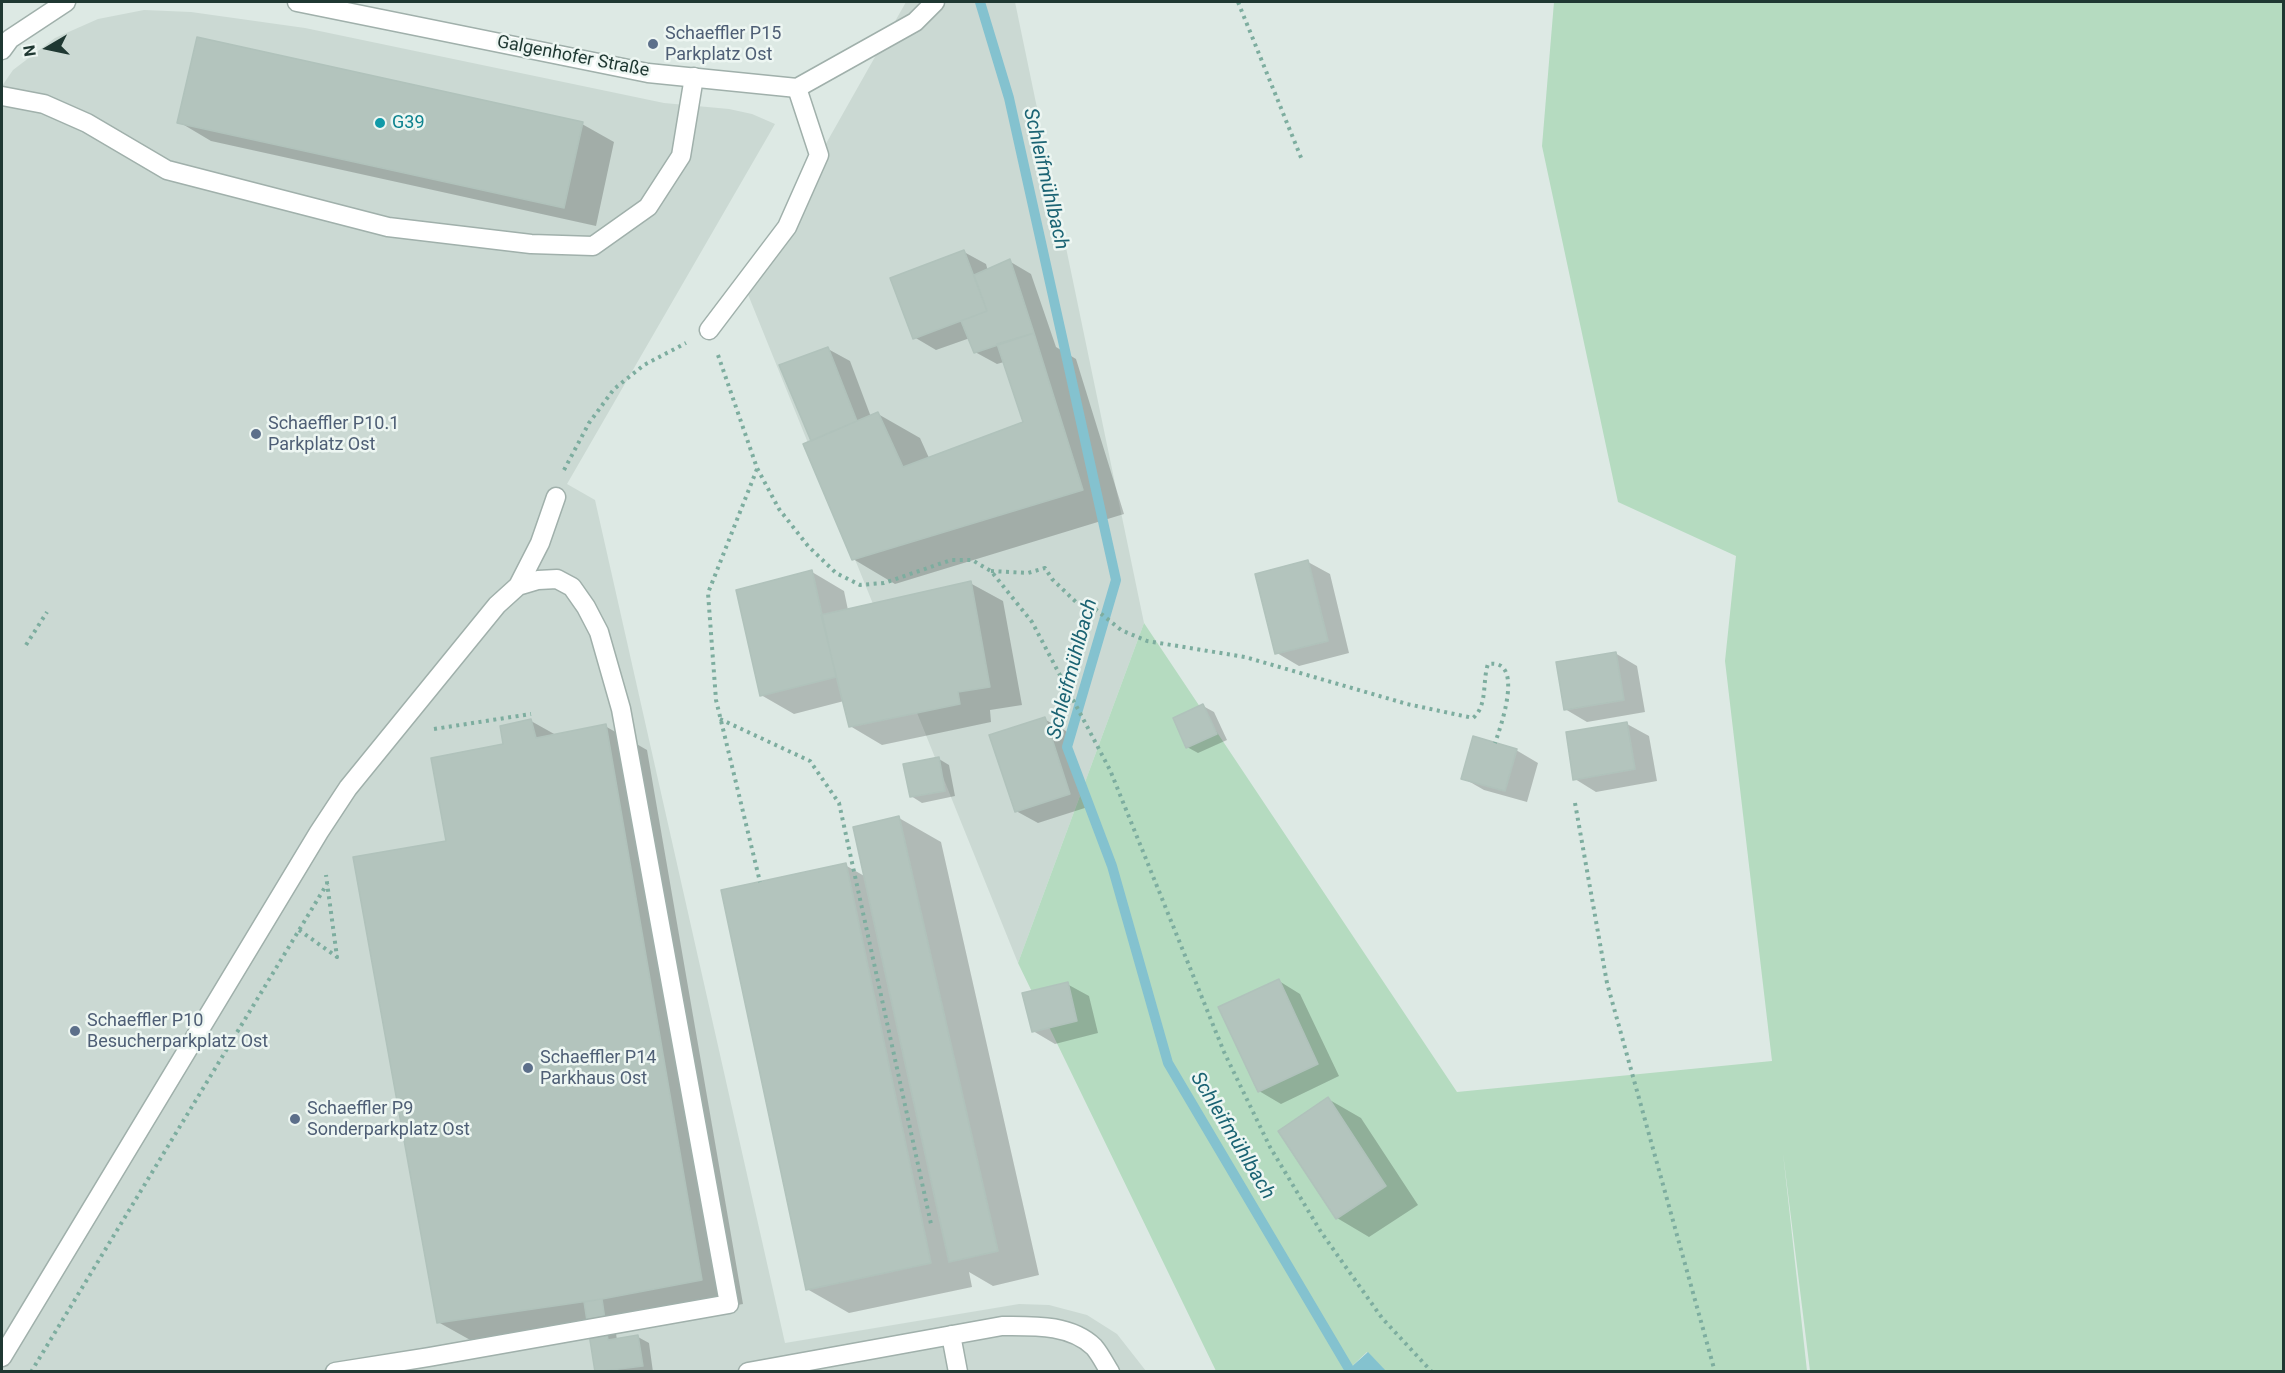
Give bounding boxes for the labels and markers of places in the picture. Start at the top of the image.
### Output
place label: Schaeffler P15 Parkplatz Ost [665,23,781,66]
marker: Schaeffler P15 Parkplatz Ost [646,37,660,51]
place label: G39 [392,112,424,134]
marker: G39 [373,116,387,130]
place label: Schaeffler P10.1 Parkplatz Ost [268,413,399,456]
marker: Schaeffler P10.1 Parkplatz Ost [249,427,263,441]
place label: Schaeffler P10 Besucherparkplatz Ost [87,1010,268,1052]
marker: Schaeffler P10 Besucherparkplatz Ost [68,1024,82,1038]
place label: Schaeffler P14 Parkhaus Ost [540,1047,656,1090]
marker: Schaeffler P14 Parkhaus Ost [521,1061,535,1075]
place label: Schaeffler P9 Sonderparkplatz Ost [307,1098,470,1140]
marker: Schaeffler P9 Sonderparkplatz Ost [288,1112,302,1126]

